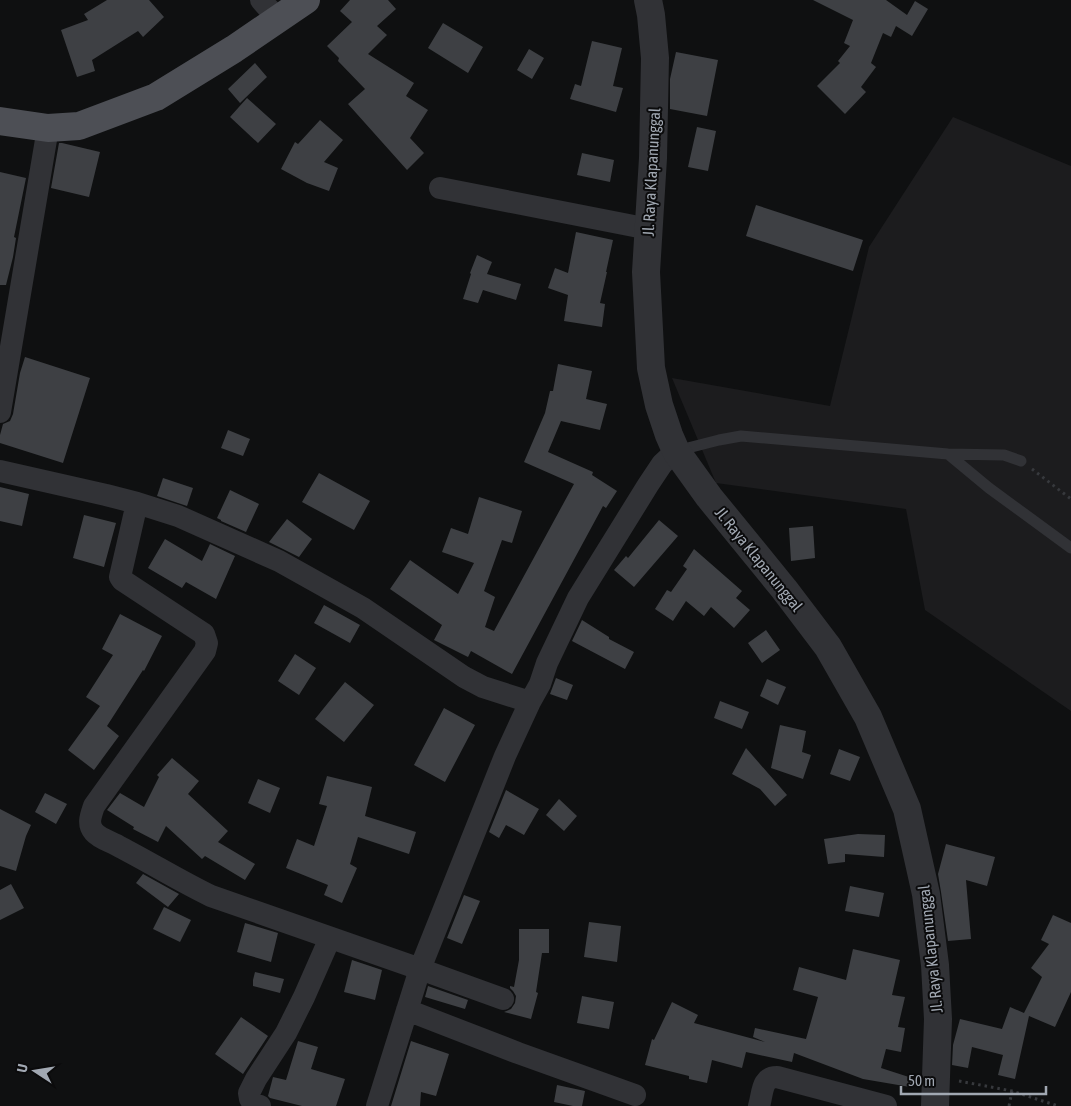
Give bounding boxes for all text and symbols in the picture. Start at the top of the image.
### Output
street label: Jl. Raya Klapanunggal [639,107,664,237]
street label: Jl. Raya Klapanunggal [711,503,807,616]
street label: Jl. Raya Klapanunggal [914,883,947,1014]
north arrow [10,1046,60,1096]
text: U [14,1063,31,1074]
scale bar [901,1064,1046,1096]
text: 50 m [908,1072,935,1089]

